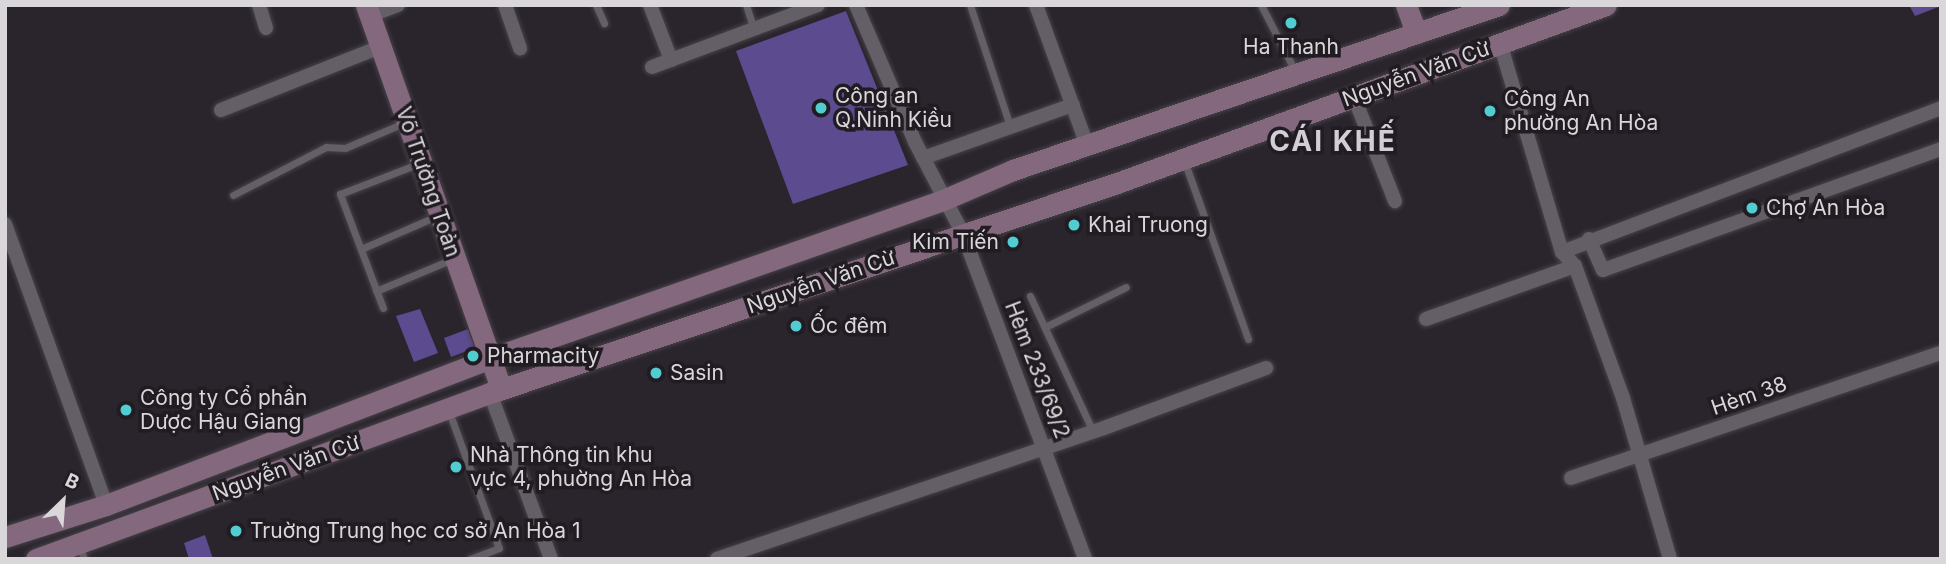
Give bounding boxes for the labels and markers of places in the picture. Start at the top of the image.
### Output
marker: Ha Thanh [1283,15,1299,31]
place label: Ha Thanh [1243,34,1339,60]
place label: Công an Q.Ninh Kiều [835,83,952,133]
place label: Công An phường An Hòa [1504,86,1658,136]
marker: Công an Q.Ninh Kiều [813,100,829,116]
marker: Công An phường An Hòa [1482,103,1498,119]
place label: Chợ An Hòa [1766,195,1885,221]
marker: Chợ An Hòa [1744,200,1760,216]
place label: Khai Truong [1088,212,1208,238]
marker: Khai Truong [1066,217,1082,233]
place label: Kim Tiến [912,229,999,255]
marker: Kim Tiến [1005,234,1021,250]
place label: Ốc đêm [810,313,887,339]
marker: Ốc đêm [788,318,804,334]
place label: Pharmacity [487,343,599,369]
marker: Pharmacity [465,348,481,364]
place label: Sasin [670,360,724,386]
marker: Sasin [648,365,664,381]
place label: Công ty Cổ phần Dược Hậu Giang [140,385,307,435]
marker: Công ty Cổ phần Dược Hậu Giang [118,402,134,418]
place label: Nhà Thông tin khu vực 4, phuờng An Hòa [470,442,692,492]
marker: Nhà Thông tin khu vực 4, phuờng An Hòa [448,459,464,475]
place label: Truờng Trung học cơ sở An Hòa 1 [250,518,581,544]
marker: Truờng Trung học cơ sở An Hòa 1 [228,523,244,539]

